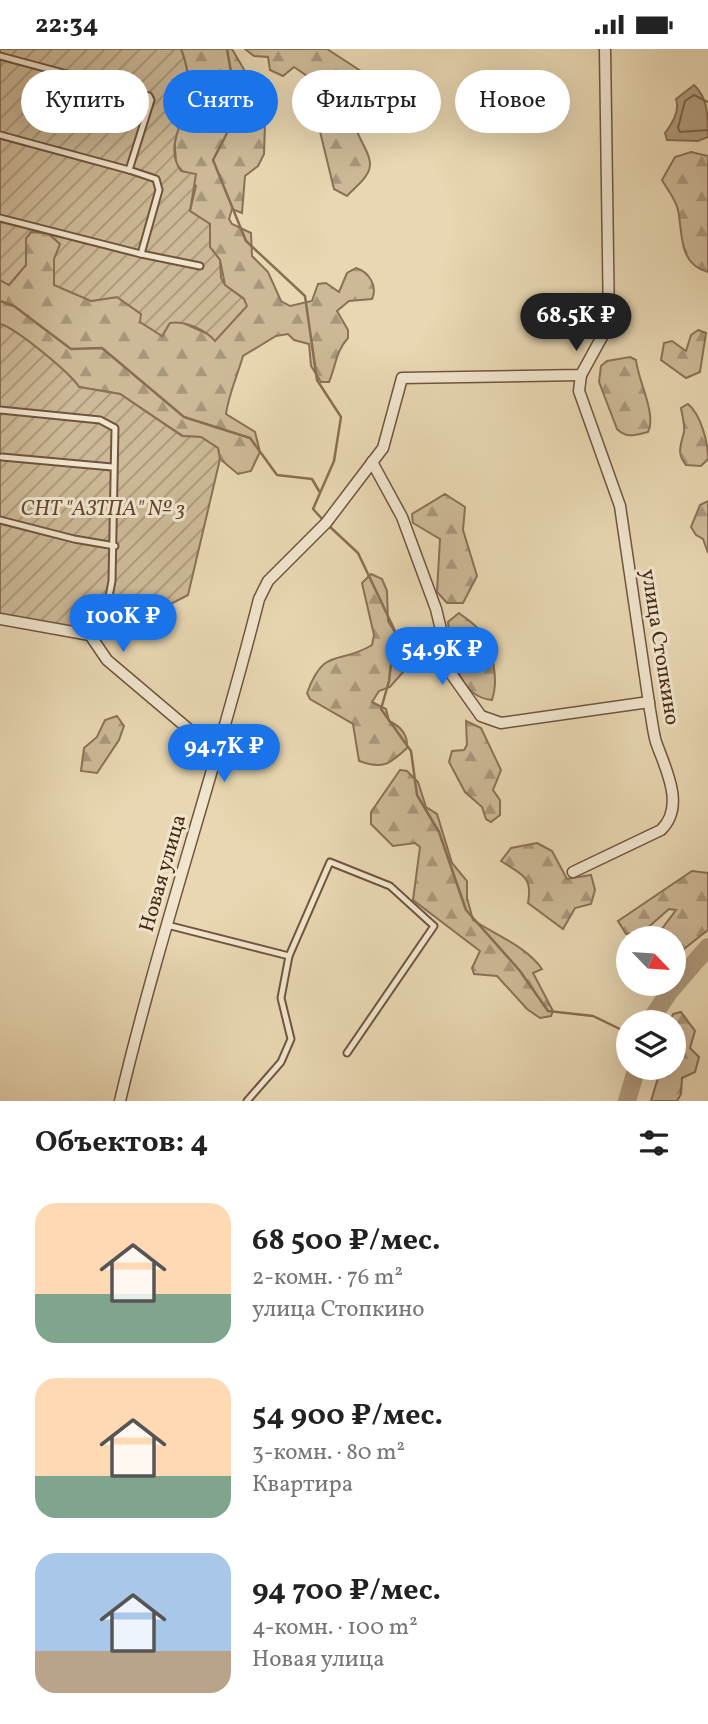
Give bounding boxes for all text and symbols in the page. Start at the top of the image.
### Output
text: 22:34 [35,7,98,43]
chip: Купить [21,70,149,133]
chip: Снять [163,70,278,133]
chip: Фильтры [292,70,441,133]
chip: Новое [455,70,570,133]
pin: 68.5K ₽ [511,293,641,353]
text: 68.5K ₽ [536,300,616,332]
park label: СНТ "АЗТПА" № 3 [21,495,185,524]
street label: улица Стопкино [633,567,686,727]
pin: 100K ₽ [66,595,180,654]
text: 100K ₽ [86,601,160,633]
pin: 54.9K ₽ [377,627,507,687]
text: 54.9K ₽ [401,634,483,666]
pin: 94.7K ₽ [159,725,289,784]
text: 94.7K ₽ [184,731,264,763]
street label: Новая улица [133,811,194,936]
north arrow [616,926,686,996]
map controls [616,926,686,1080]
button: layers [616,1010,686,1080]
text: Объектов: 4 [35,1122,208,1164]
icon: filters [635,1124,673,1162]
text: 68 500 ₽/мес. [252,1220,441,1262]
icon: home [91,1231,175,1315]
text: 2-комн. · 76 m² [252,1262,403,1294]
text: улица Стопкино [252,1294,425,1326]
text: 54 900 ₽/мес. [252,1395,443,1437]
icon: home [91,1406,175,1490]
text: 3-комн. · 80 m² [252,1437,405,1469]
text: Квартира [252,1469,353,1501]
text: 94 700 ₽/мес. [252,1570,441,1612]
icon: home [91,1581,175,1665]
text: 4-комн. · 100 m² [252,1612,418,1644]
text: Новая улица [252,1644,385,1676]

